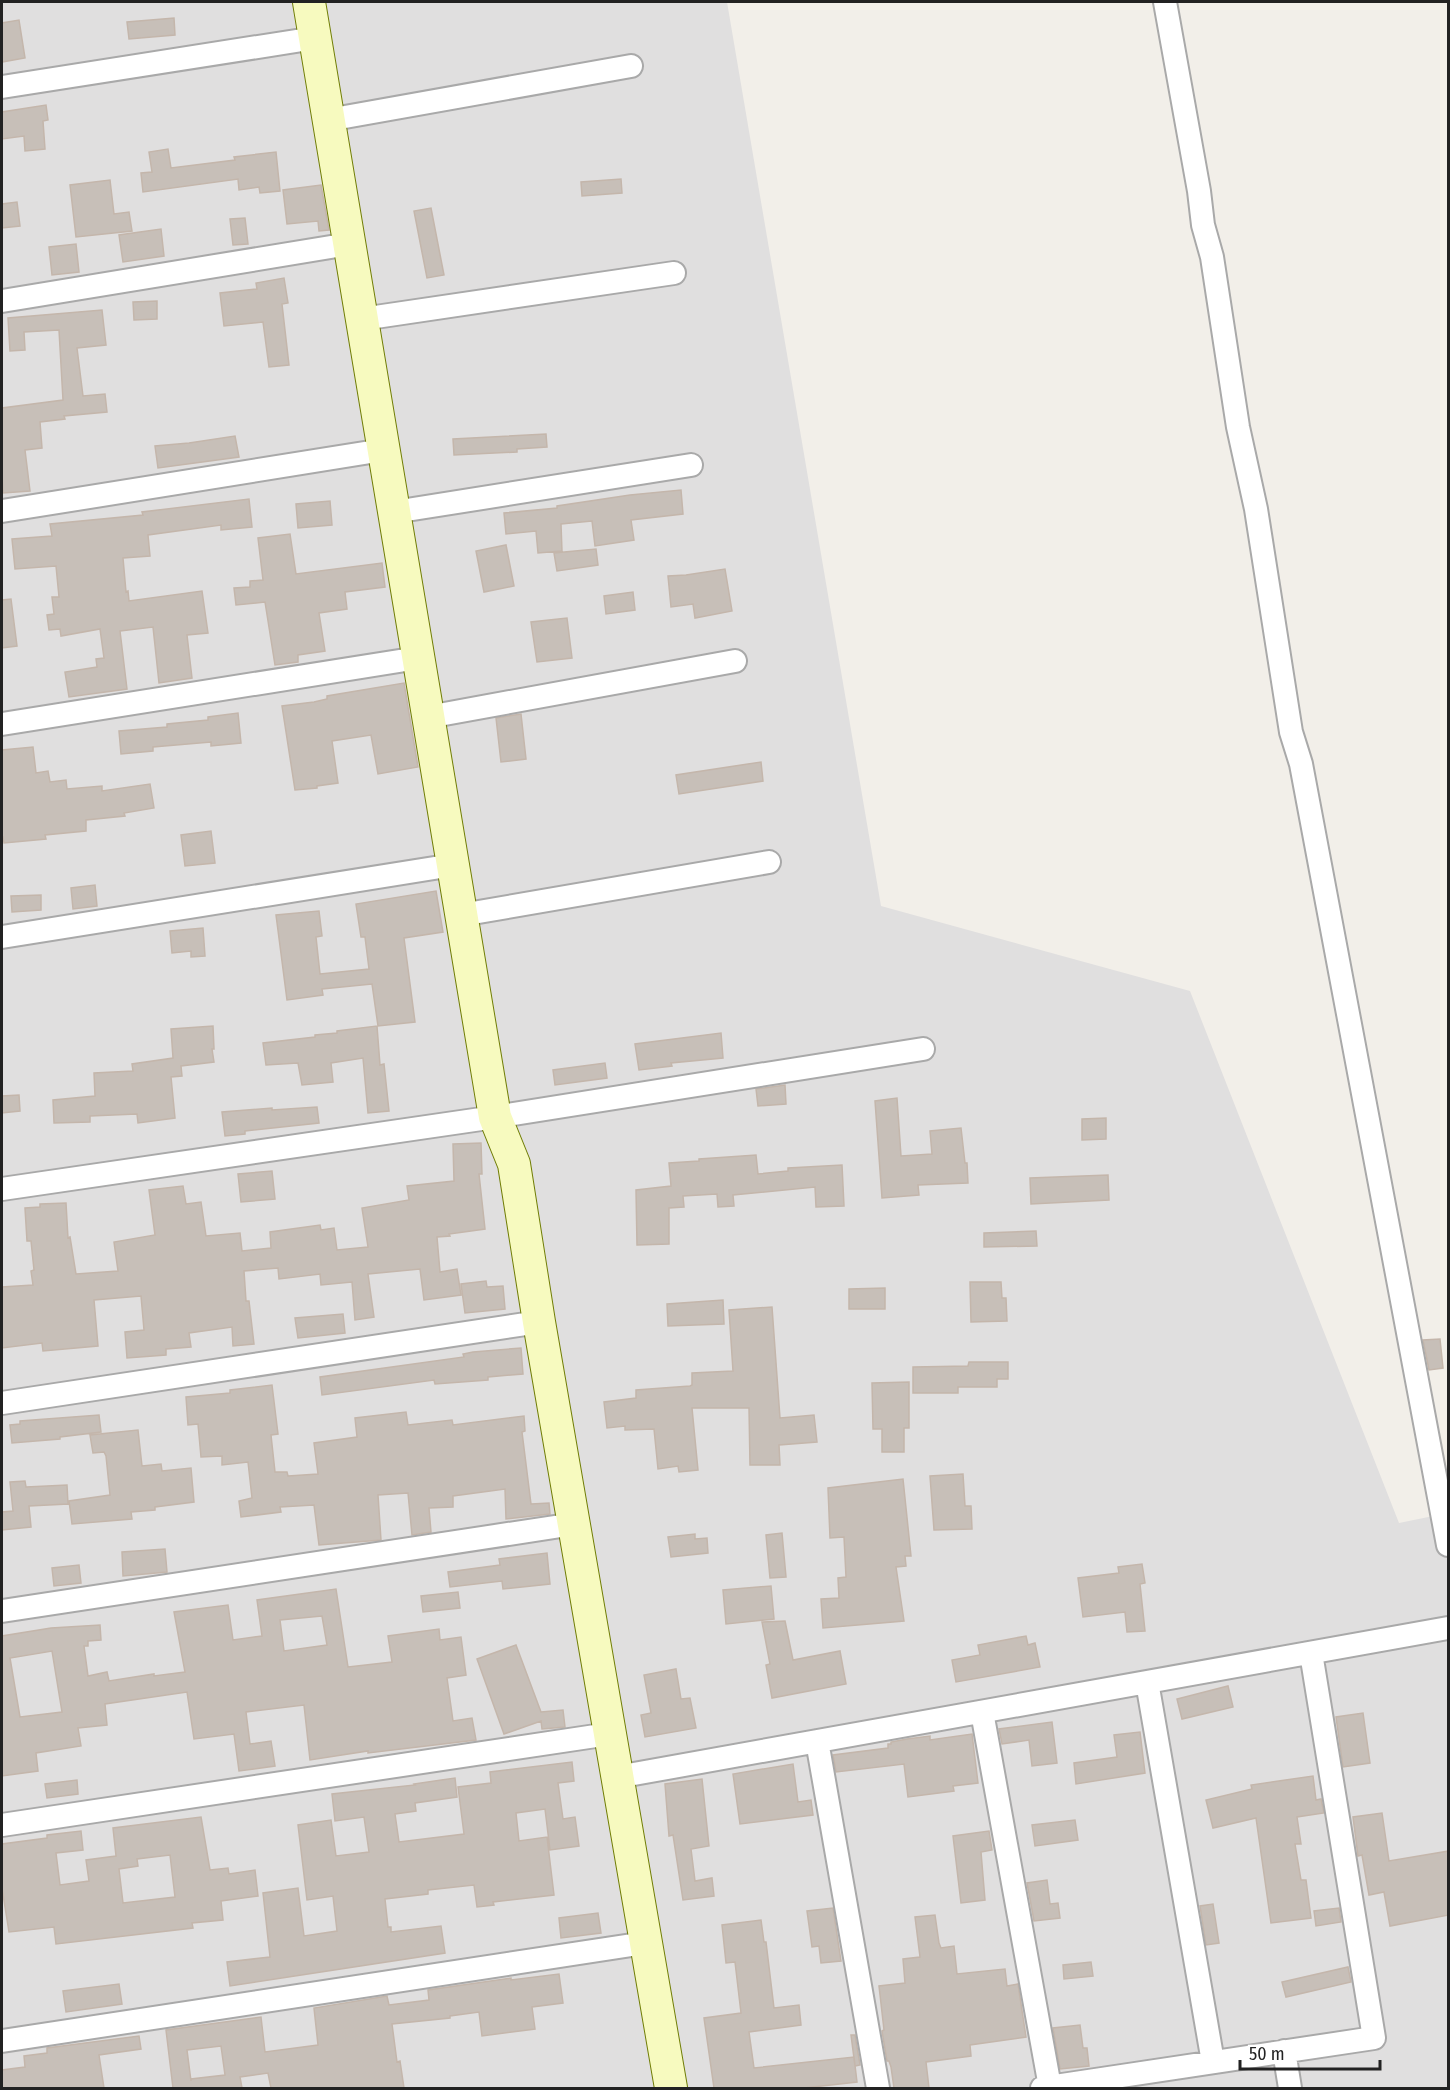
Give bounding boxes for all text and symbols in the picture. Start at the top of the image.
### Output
scale bar [1240,2033,1380,2071]
text: 50 m [1249,2043,1285,2065]

